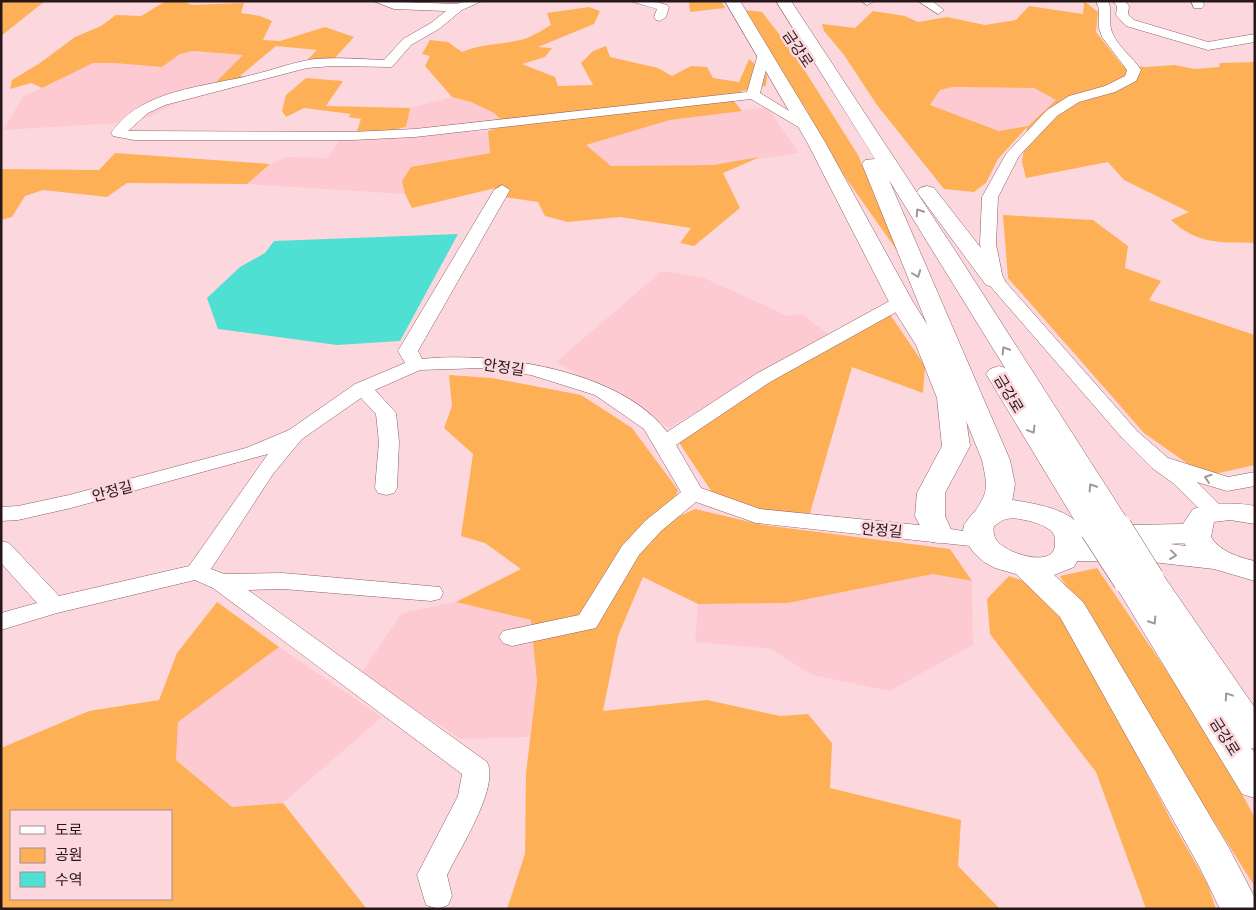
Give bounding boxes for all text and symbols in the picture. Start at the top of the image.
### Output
street label: 금강로 [778,24,820,72]
one-way arrow [916,208,925,217]
one-way arrow [911,269,921,278]
one-way arrow [1002,346,1011,355]
street label: 안정길 [482,352,526,380]
street label: 금강로 [989,369,1031,417]
one-way arrow [1026,424,1036,433]
one-way arrow [1204,473,1212,483]
street label: 안정길 [89,474,135,506]
one-way arrow [1088,483,1098,492]
street label: 안정길 [860,516,904,542]
one-way arrow [1169,549,1177,560]
one-way arrow [1147,616,1156,625]
one-way arrow [1225,692,1234,701]
street label: 금강로 [1205,712,1247,760]
legend [10,810,172,900]
text: 도로 [55,817,83,840]
text: 공원 [55,842,83,865]
text: 수역 [55,867,83,890]

